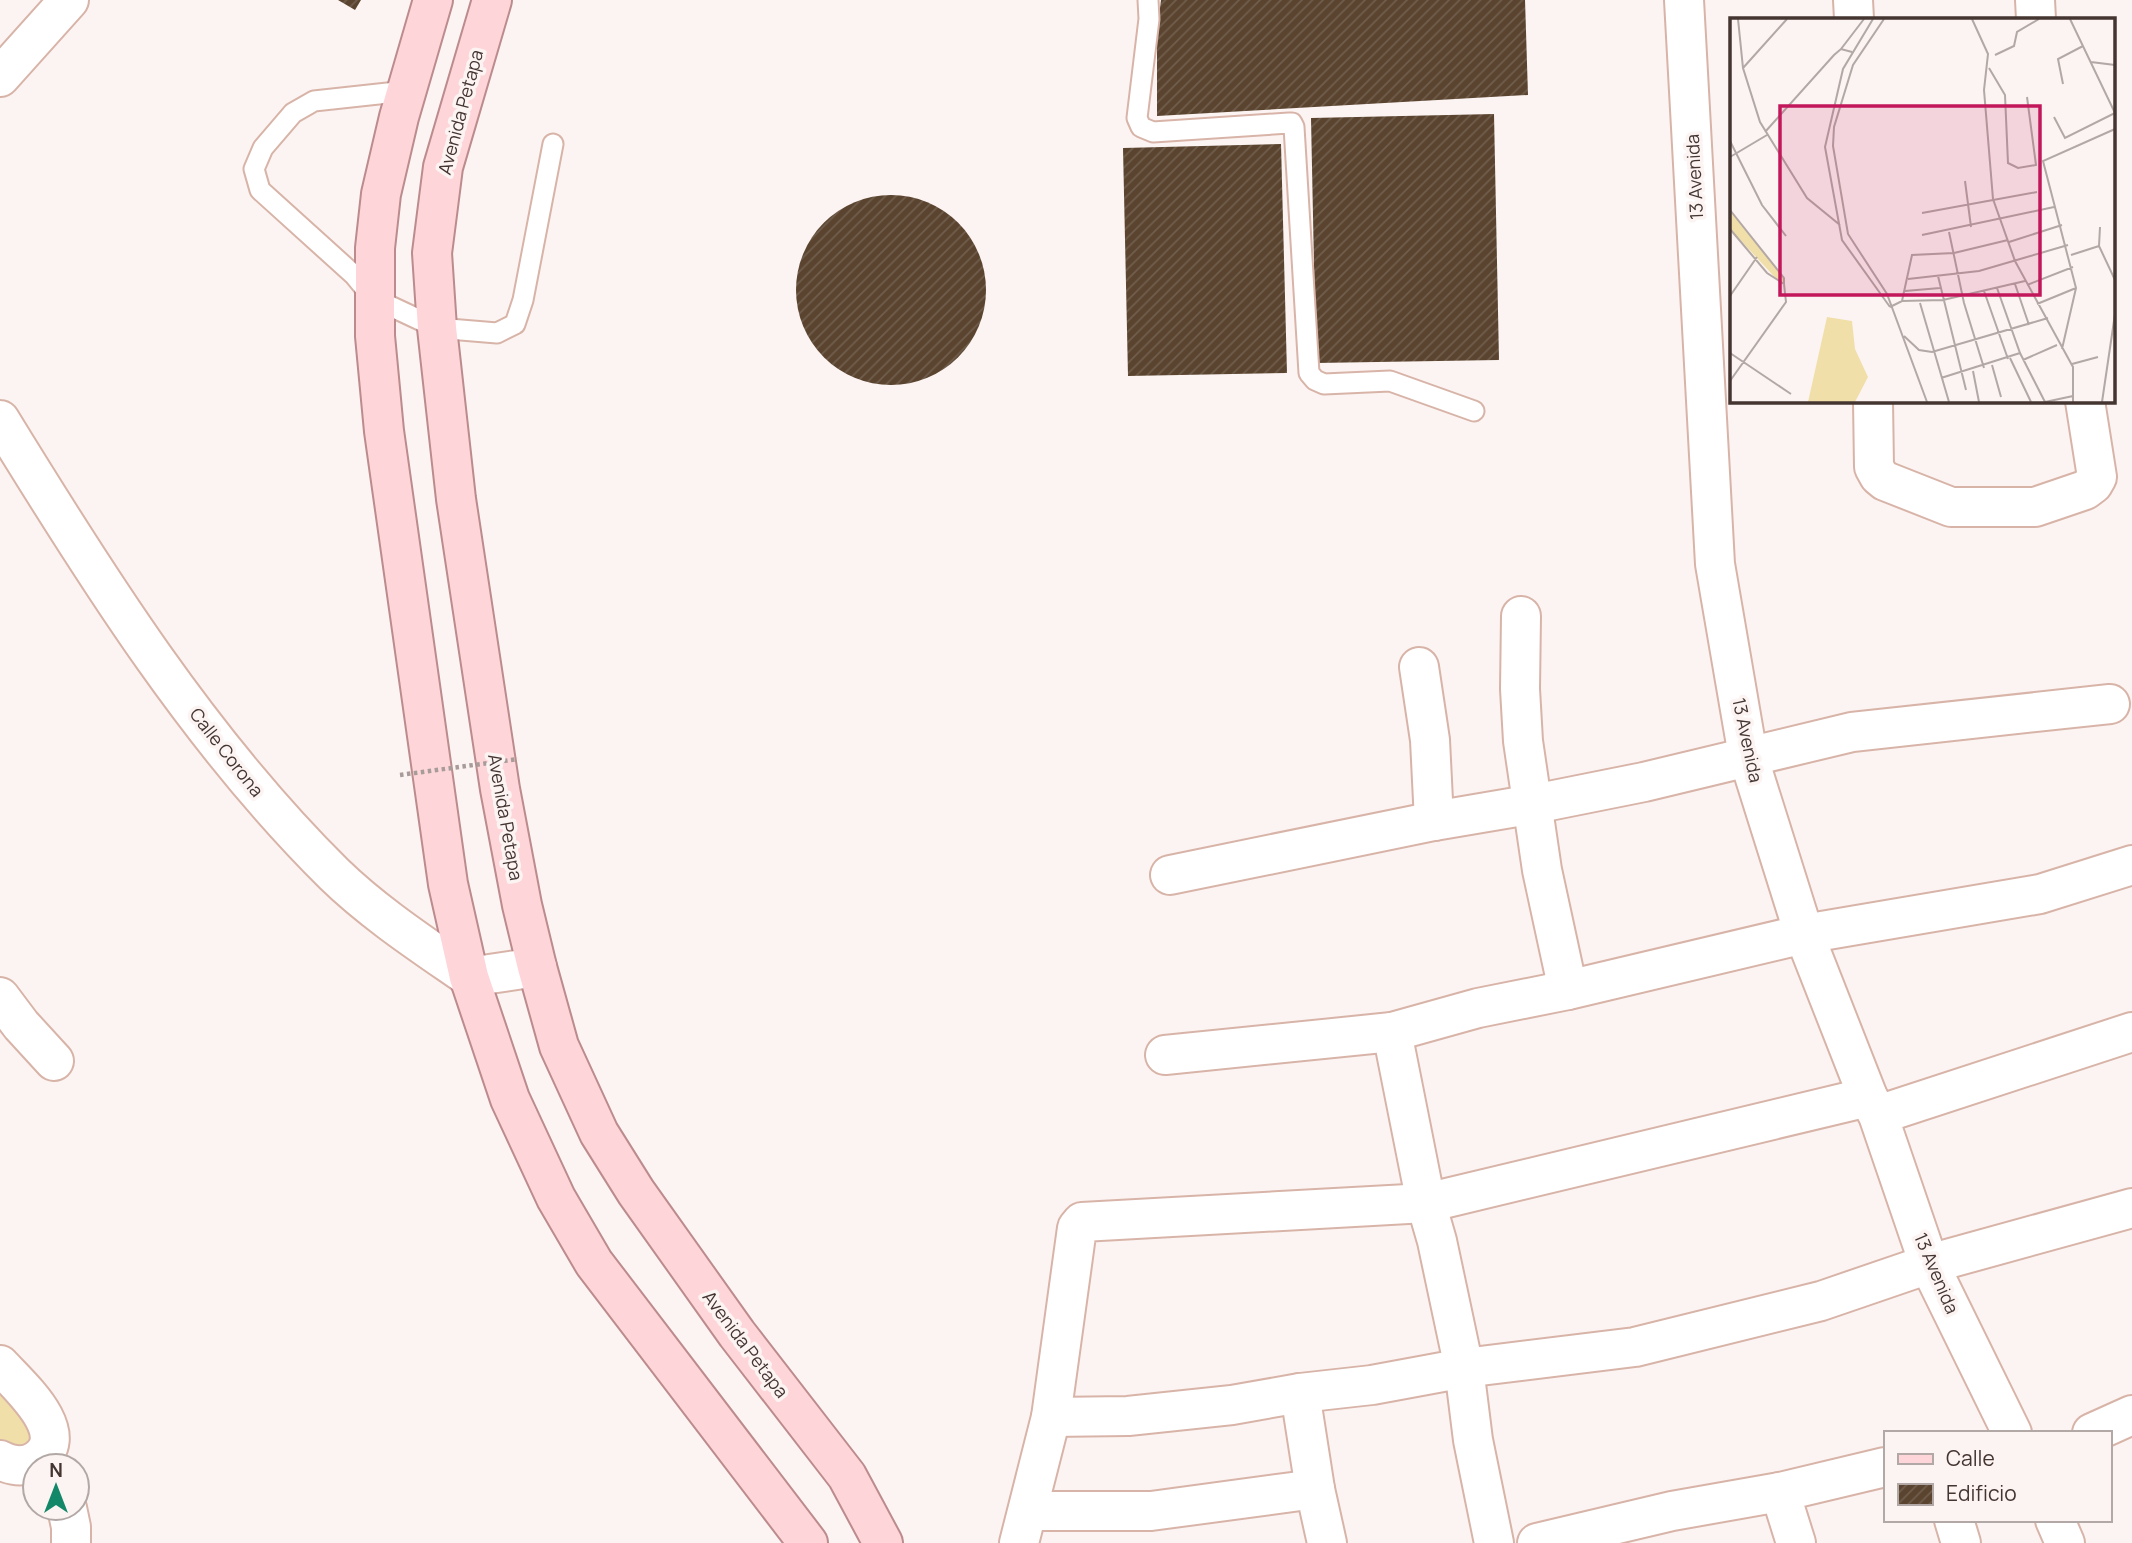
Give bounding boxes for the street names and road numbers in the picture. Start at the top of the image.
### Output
street label: Avenida Petapa [432,47,488,177]
street label: 13 Avenida [1680,134,1708,220]
street label: 13 Avenida [1727,696,1769,784]
street label: Calle Corona [185,703,269,801]
street label: Avenida Petapa [483,752,529,882]
street label: 13 Avenida [1909,1229,1965,1317]
street label: Avenida Petapa [698,1286,794,1402]

